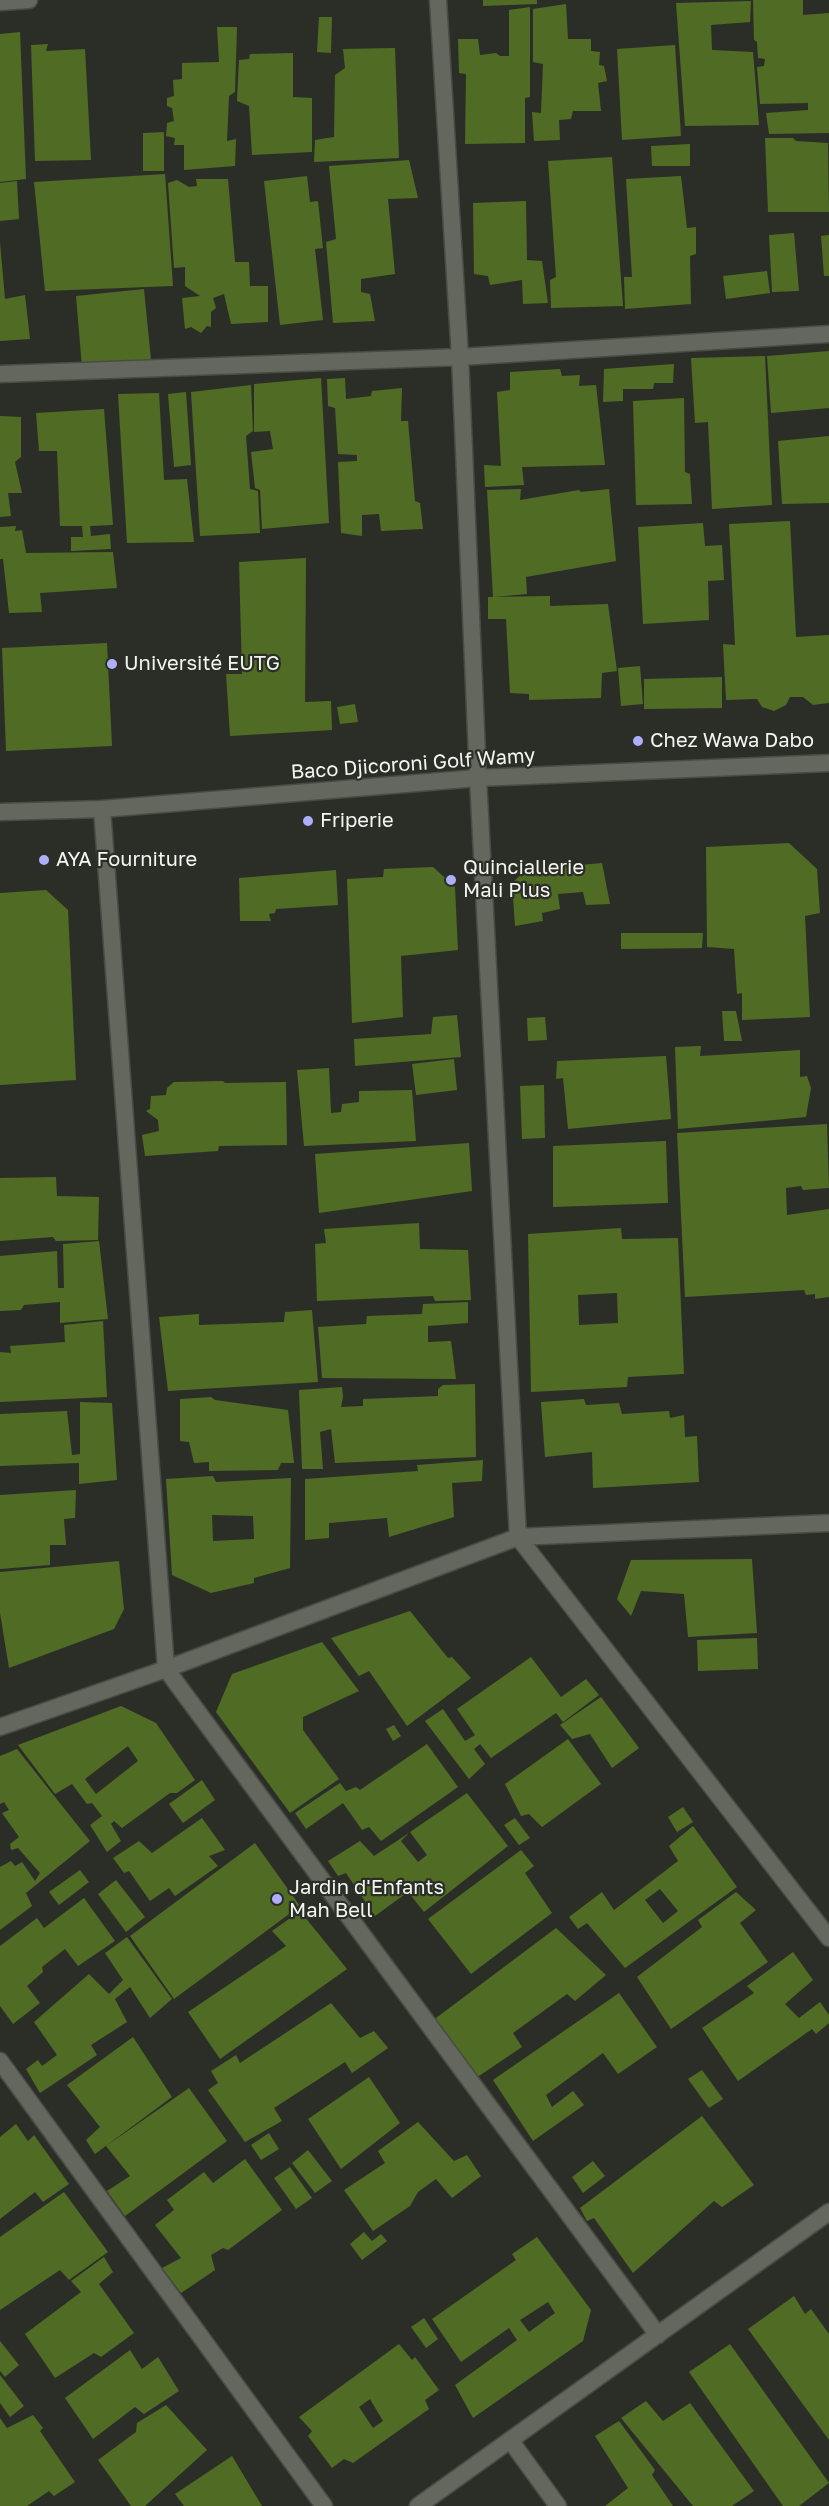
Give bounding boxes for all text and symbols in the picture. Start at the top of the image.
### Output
place label: Université EUTG [124,652,280,676]
marker: Université EUTG [105,657,119,671]
place label: Chez Wawa Dabo [650,729,814,753]
marker: Chez Wawa Dabo [631,734,645,748]
street label: Baco Djicoroni Golf Wamy [290,743,536,785]
place label: Friperie [320,809,394,833]
marker: Friperie [301,814,315,828]
place label: AYA Fourniture [56,848,197,872]
marker: AYA Fourniture [37,853,51,867]
place label: Quinciallerie Mali Plus [463,856,584,903]
marker: Quinciallerie Mali Plus [444,873,458,887]
place label: Jardin d'Enfants Mah Bell [289,1876,444,1923]
marker: Jardin d'Enfants Mah Bell [270,1892,284,1906]

